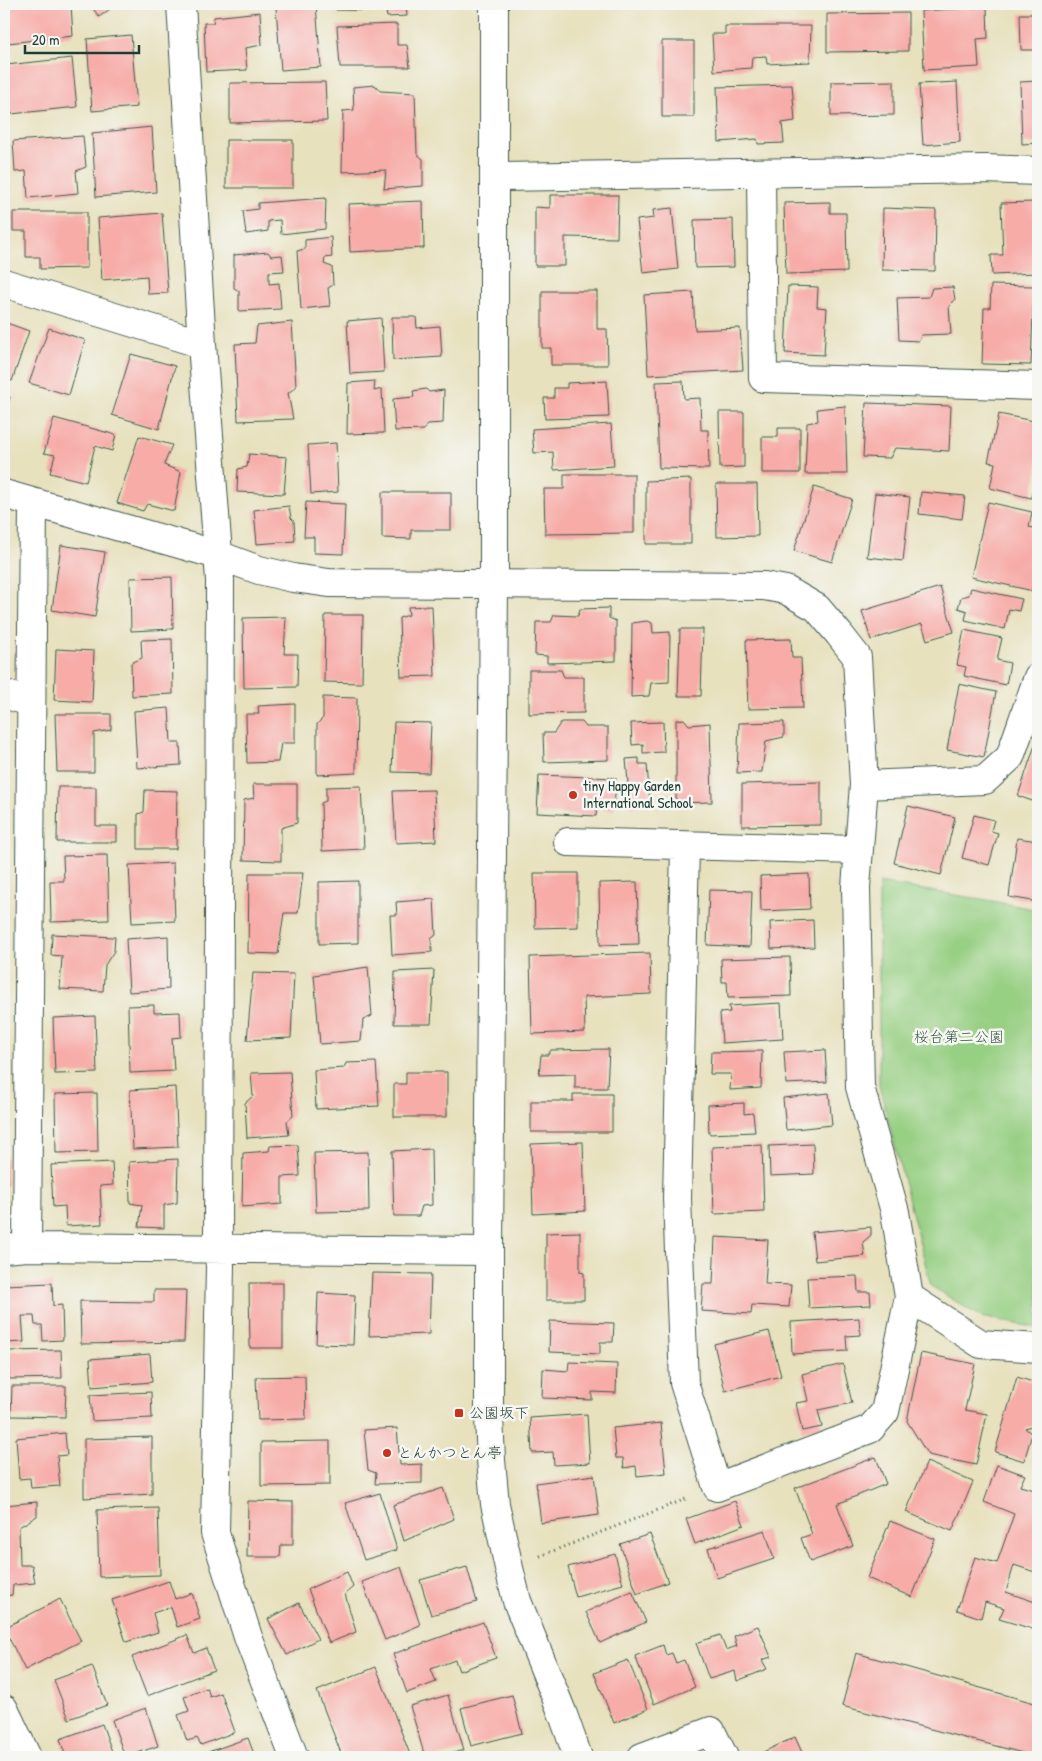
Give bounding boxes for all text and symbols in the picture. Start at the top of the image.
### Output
scale bar [25,22,139,54]
text: 20 m [32,29,59,50]
place label: tiny Happy Garden International School [583,775,693,813]
marker: tiny Happy Garden International School [567,789,579,801]
park label: 桜台第二公園 [914,1026,1004,1047]
place label: 公園坂下 [469,1402,529,1423]
marker: 公園坂下 [453,1407,465,1419]
place label: とんかつとん亭 [397,1442,502,1463]
marker: とんかつとん亭 [381,1447,393,1459]

